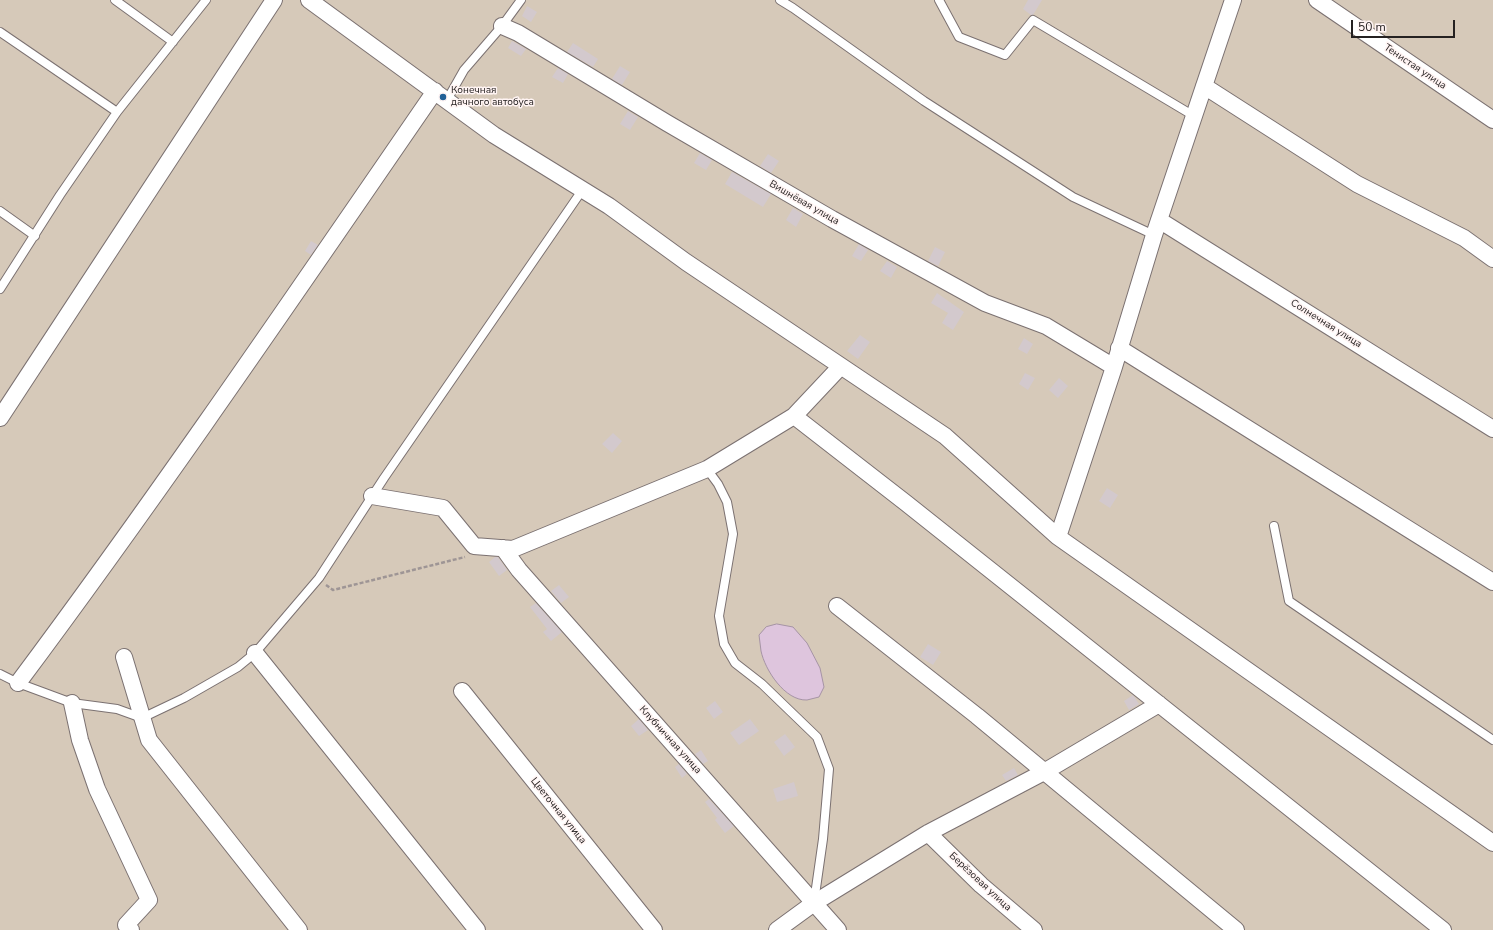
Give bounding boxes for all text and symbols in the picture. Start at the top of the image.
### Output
scale bar [1353,12,1457,38]
text: 50 m [1358,19,1386,35]
street label: Тенистая улица [1381,42,1449,92]
place label: Конечная дачного автобуса [451,85,534,108]
marker: Конечная дачного автобуса [438,92,448,102]
street label: Вишнёвая улица [767,178,841,228]
street label: Солнечная улица [1288,297,1364,351]
street label: Клубничная улица [636,704,704,776]
street label: Цветочная улица [528,776,588,846]
street label: Берёзовая улица [946,850,1014,914]

